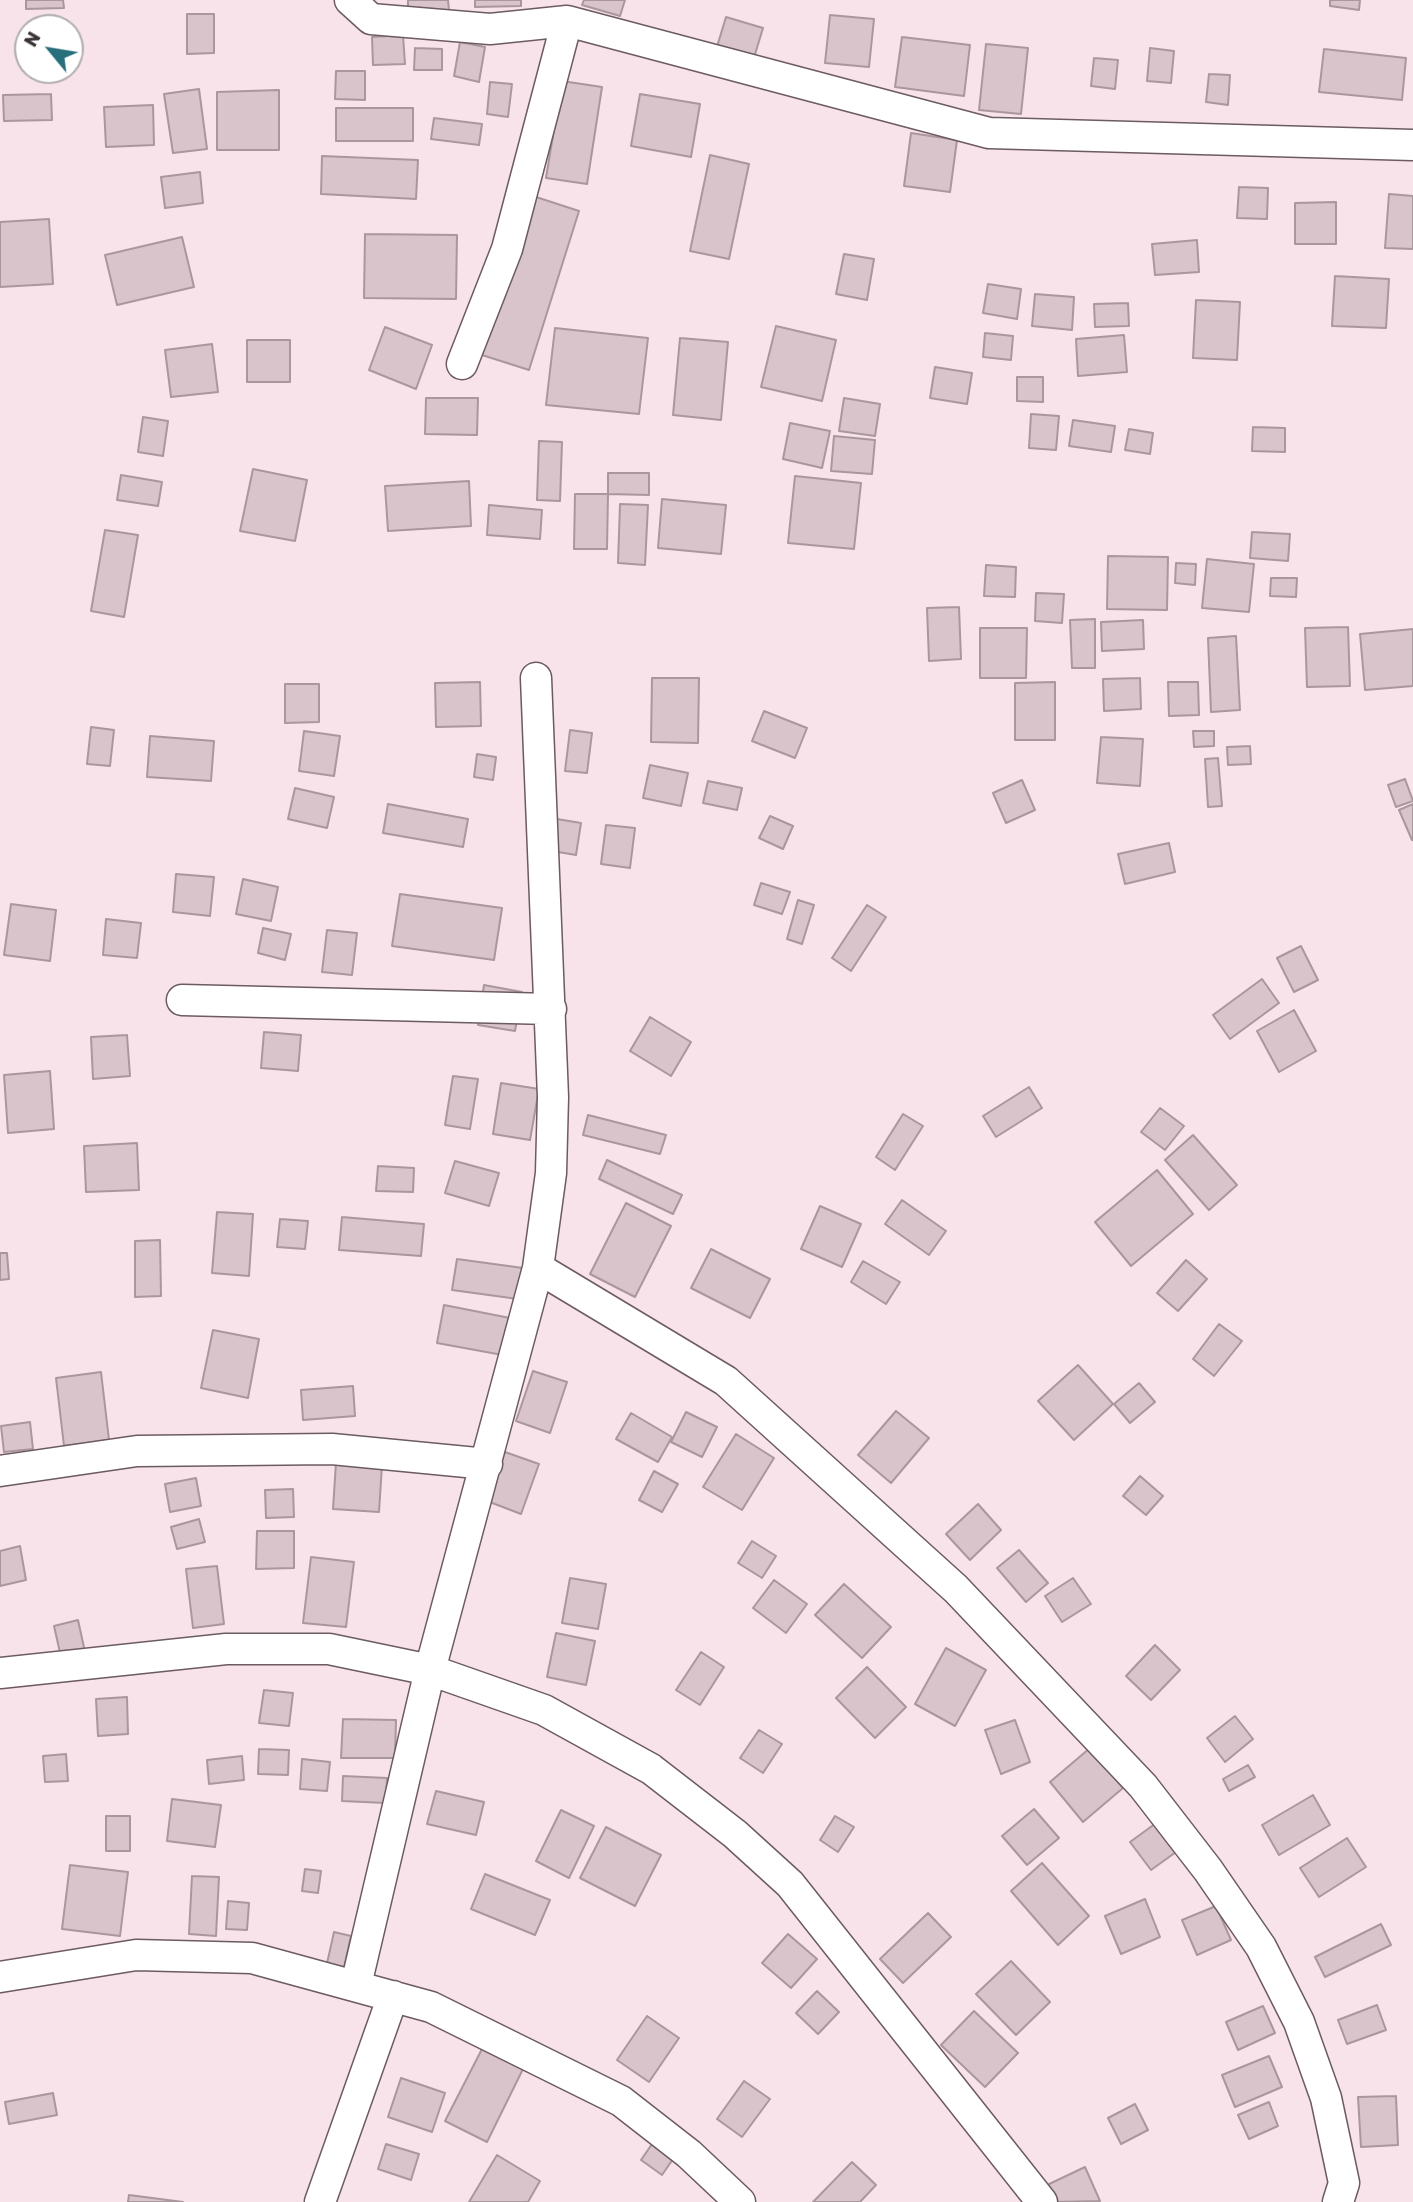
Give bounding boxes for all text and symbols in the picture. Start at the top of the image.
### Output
north arrow [14,14,84,84]
text: N [19,28,45,51]

